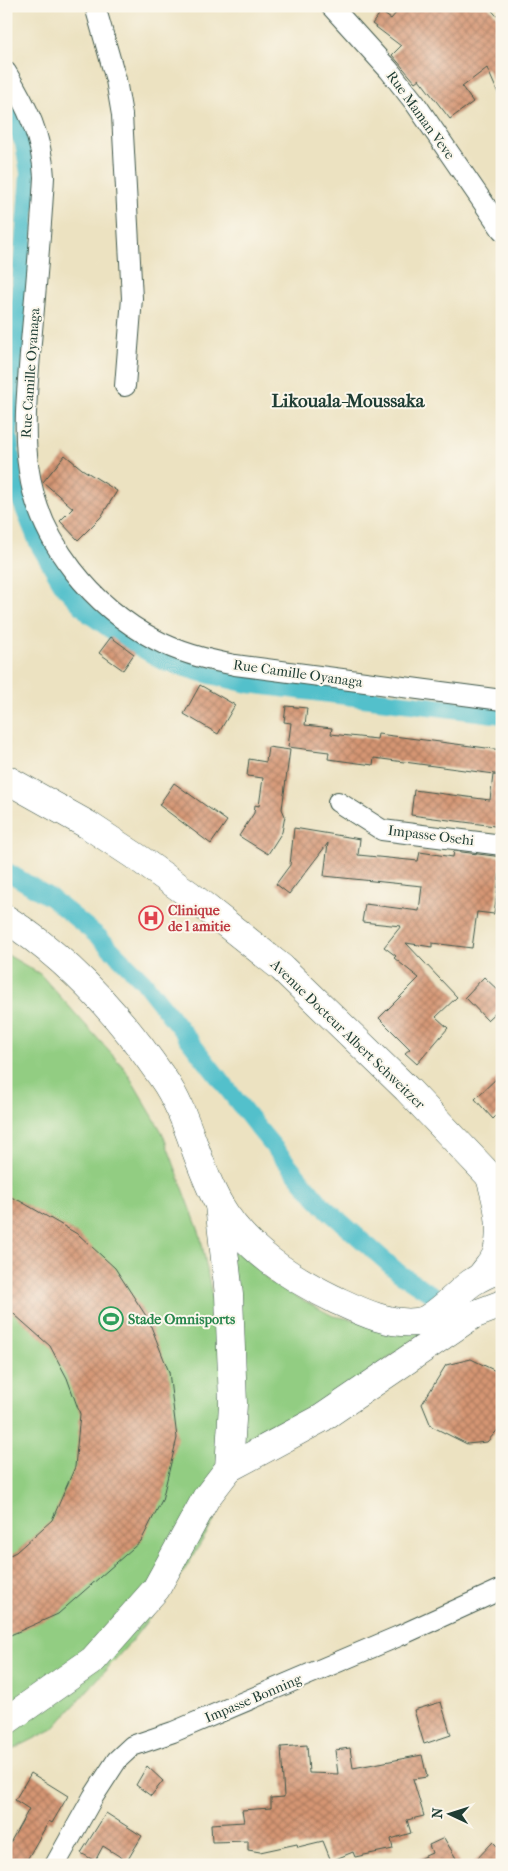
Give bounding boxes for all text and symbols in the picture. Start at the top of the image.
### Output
street label: Rue Maman Veve [383,68,458,163]
street label: Rue Camille Oyanaga [17,307,44,439]
district label: Likouala-Moussaka [271,390,426,412]
street label: Rue Camille Oyanaga [232,656,364,691]
street label: Impasse Osehi [387,822,475,849]
place label: Clinique de l amitie [168,902,231,935]
hospital icon: Clinique de l amitie [138,905,164,931]
street label: Avenue Docteur Albert Schweitzer [266,955,428,1113]
sports icon: Stade Omnisports [98,1306,124,1332]
place label: Stade Omnisports [128,1311,236,1328]
street label: Impasse Bonning [202,1670,305,1727]
north arrow [426,1788,476,1838]
text: N [429,1807,446,1819]

